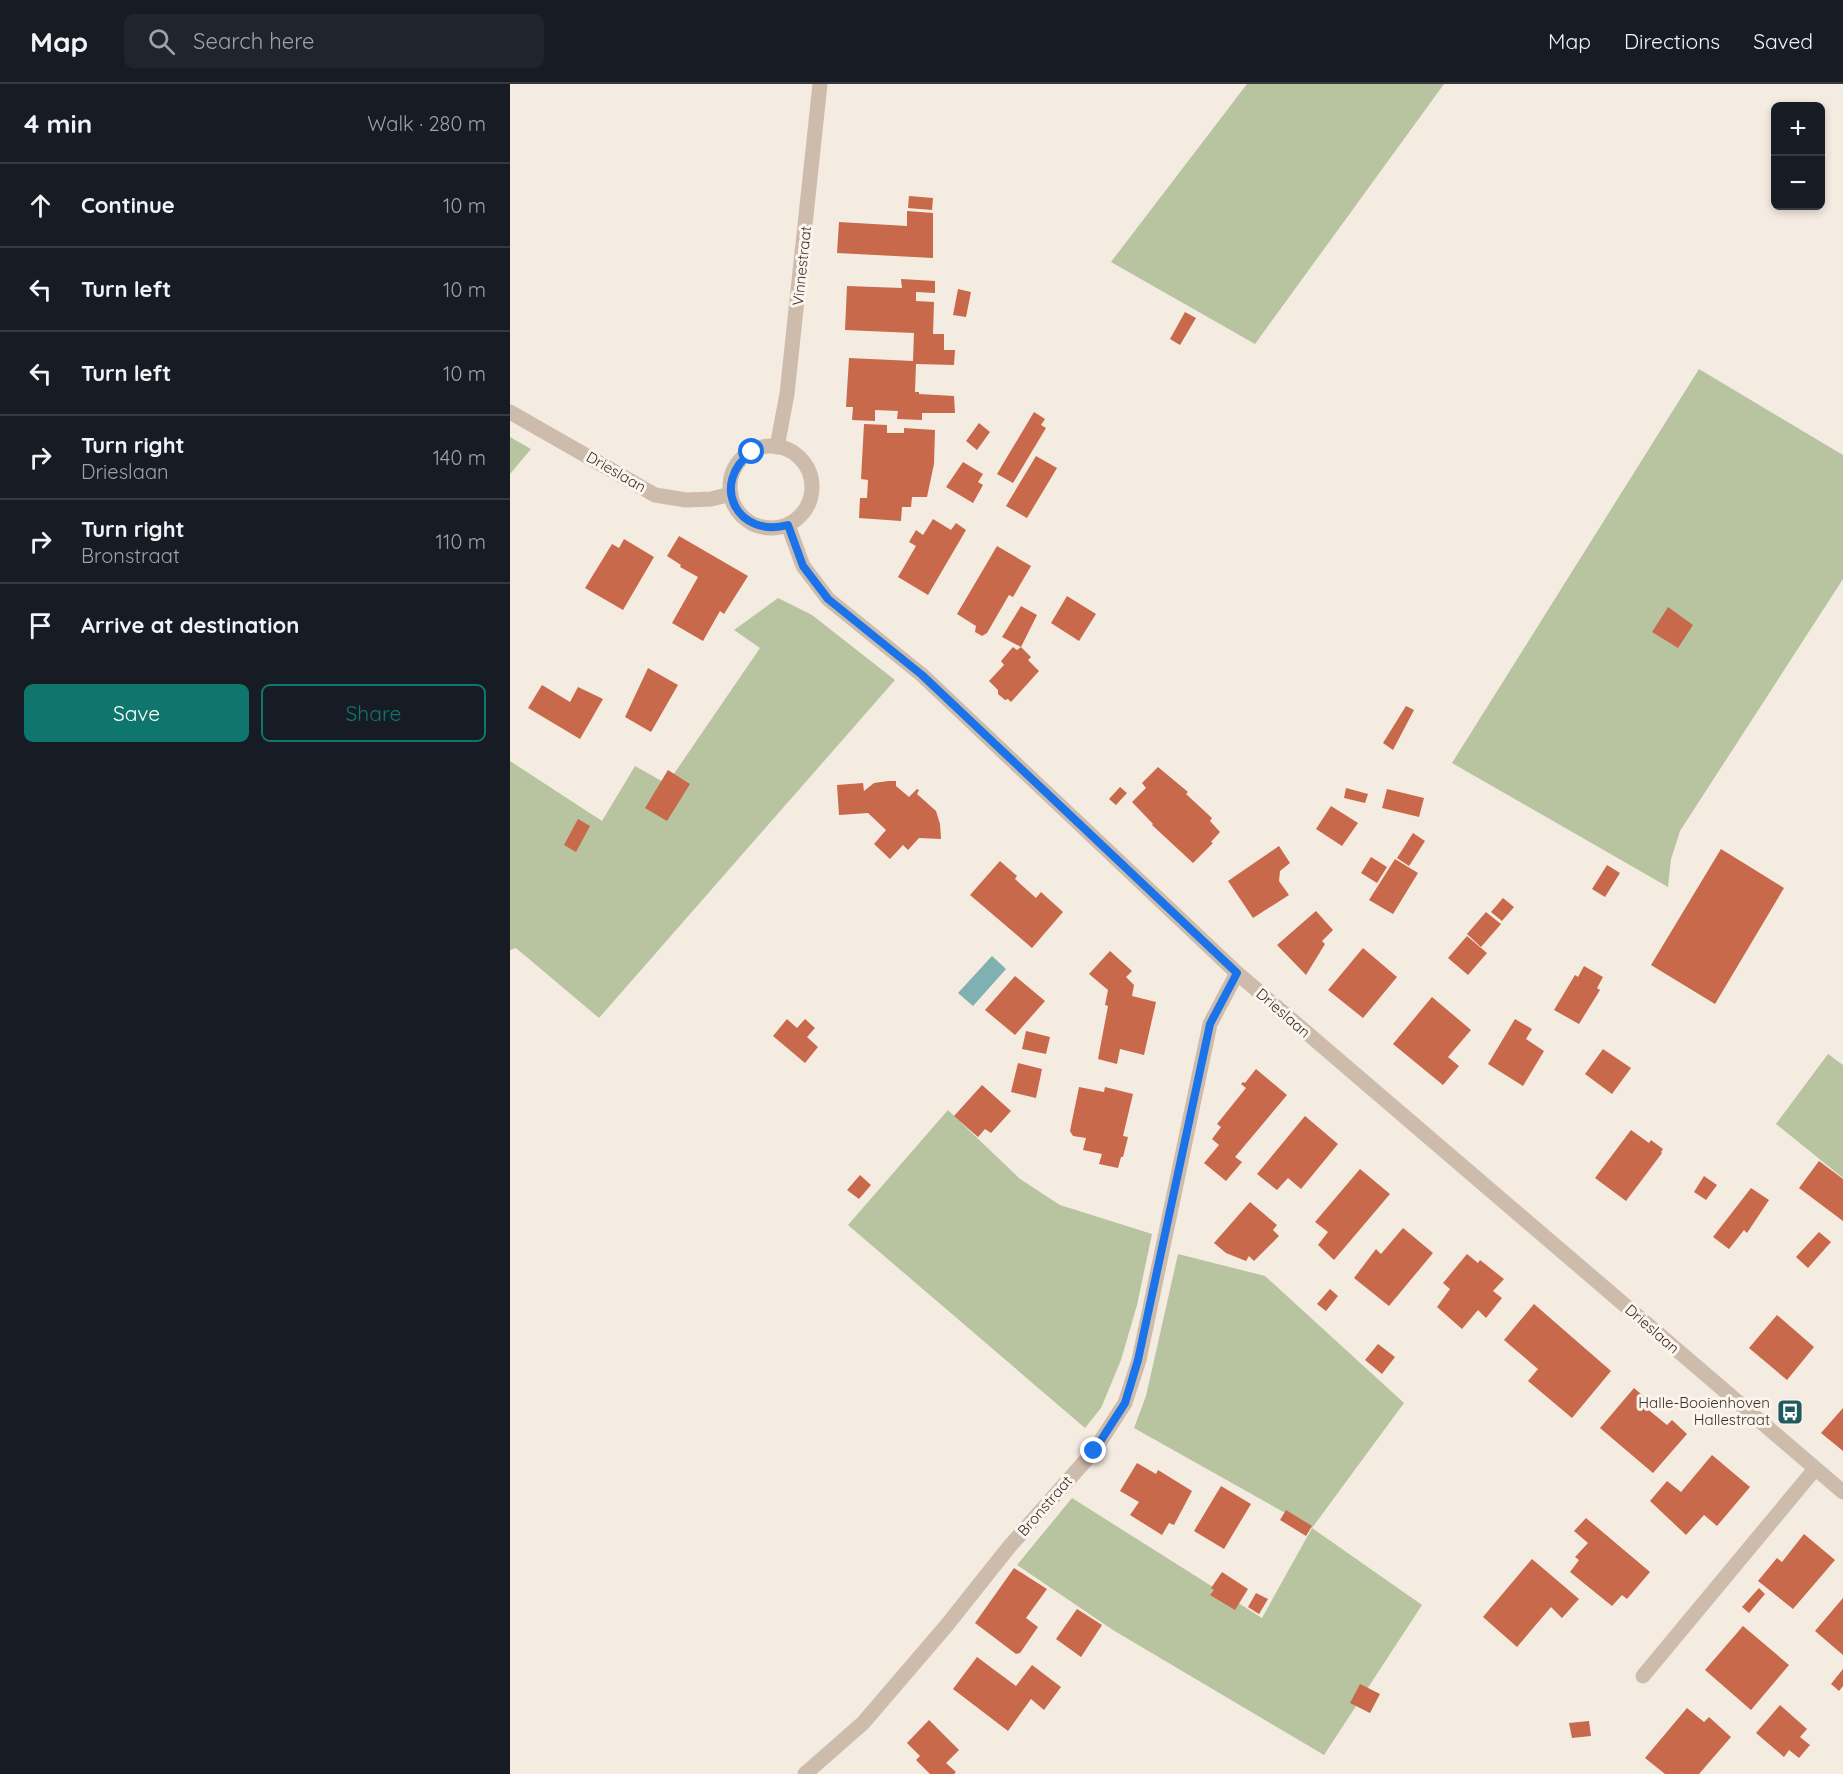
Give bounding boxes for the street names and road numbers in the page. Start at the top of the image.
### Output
street label: Vinnestraat [788,225,815,307]
street label: Drieslaan [583,447,649,496]
street label: Drieslaan [1252,984,1314,1041]
street label: Drieslaan [1621,1300,1683,1357]
street label: Bronstraat [1013,1471,1076,1540]

